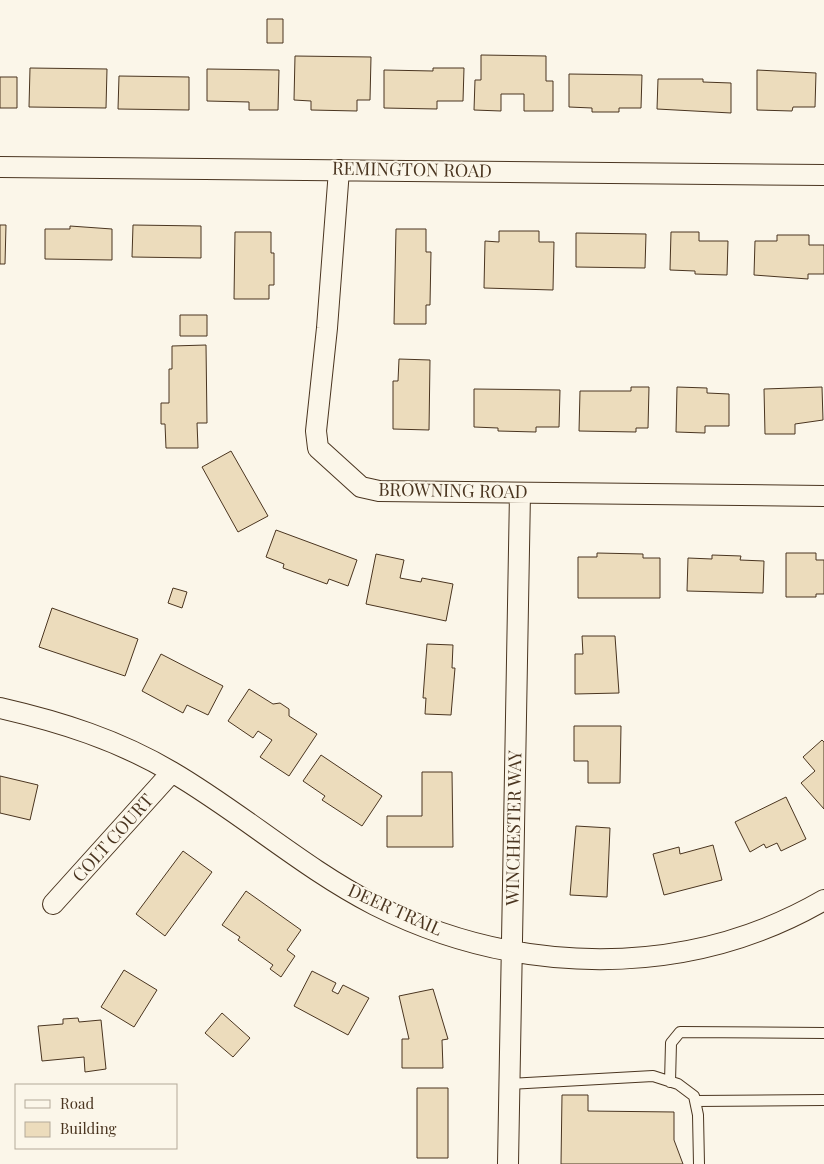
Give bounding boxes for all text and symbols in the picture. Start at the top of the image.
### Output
street label: REMINGTON ROAD [332,156,492,182]
street label: BROWNING ROAD [378,477,528,503]
street label: WINCHESTER WAY [500,750,526,907]
street label: COLT COURT [66,788,158,887]
street label: DEER TRAIL [344,878,447,941]
legend [15,1084,178,1149]
text: Road [60,1093,94,1113]
text: Building [60,1118,117,1138]

